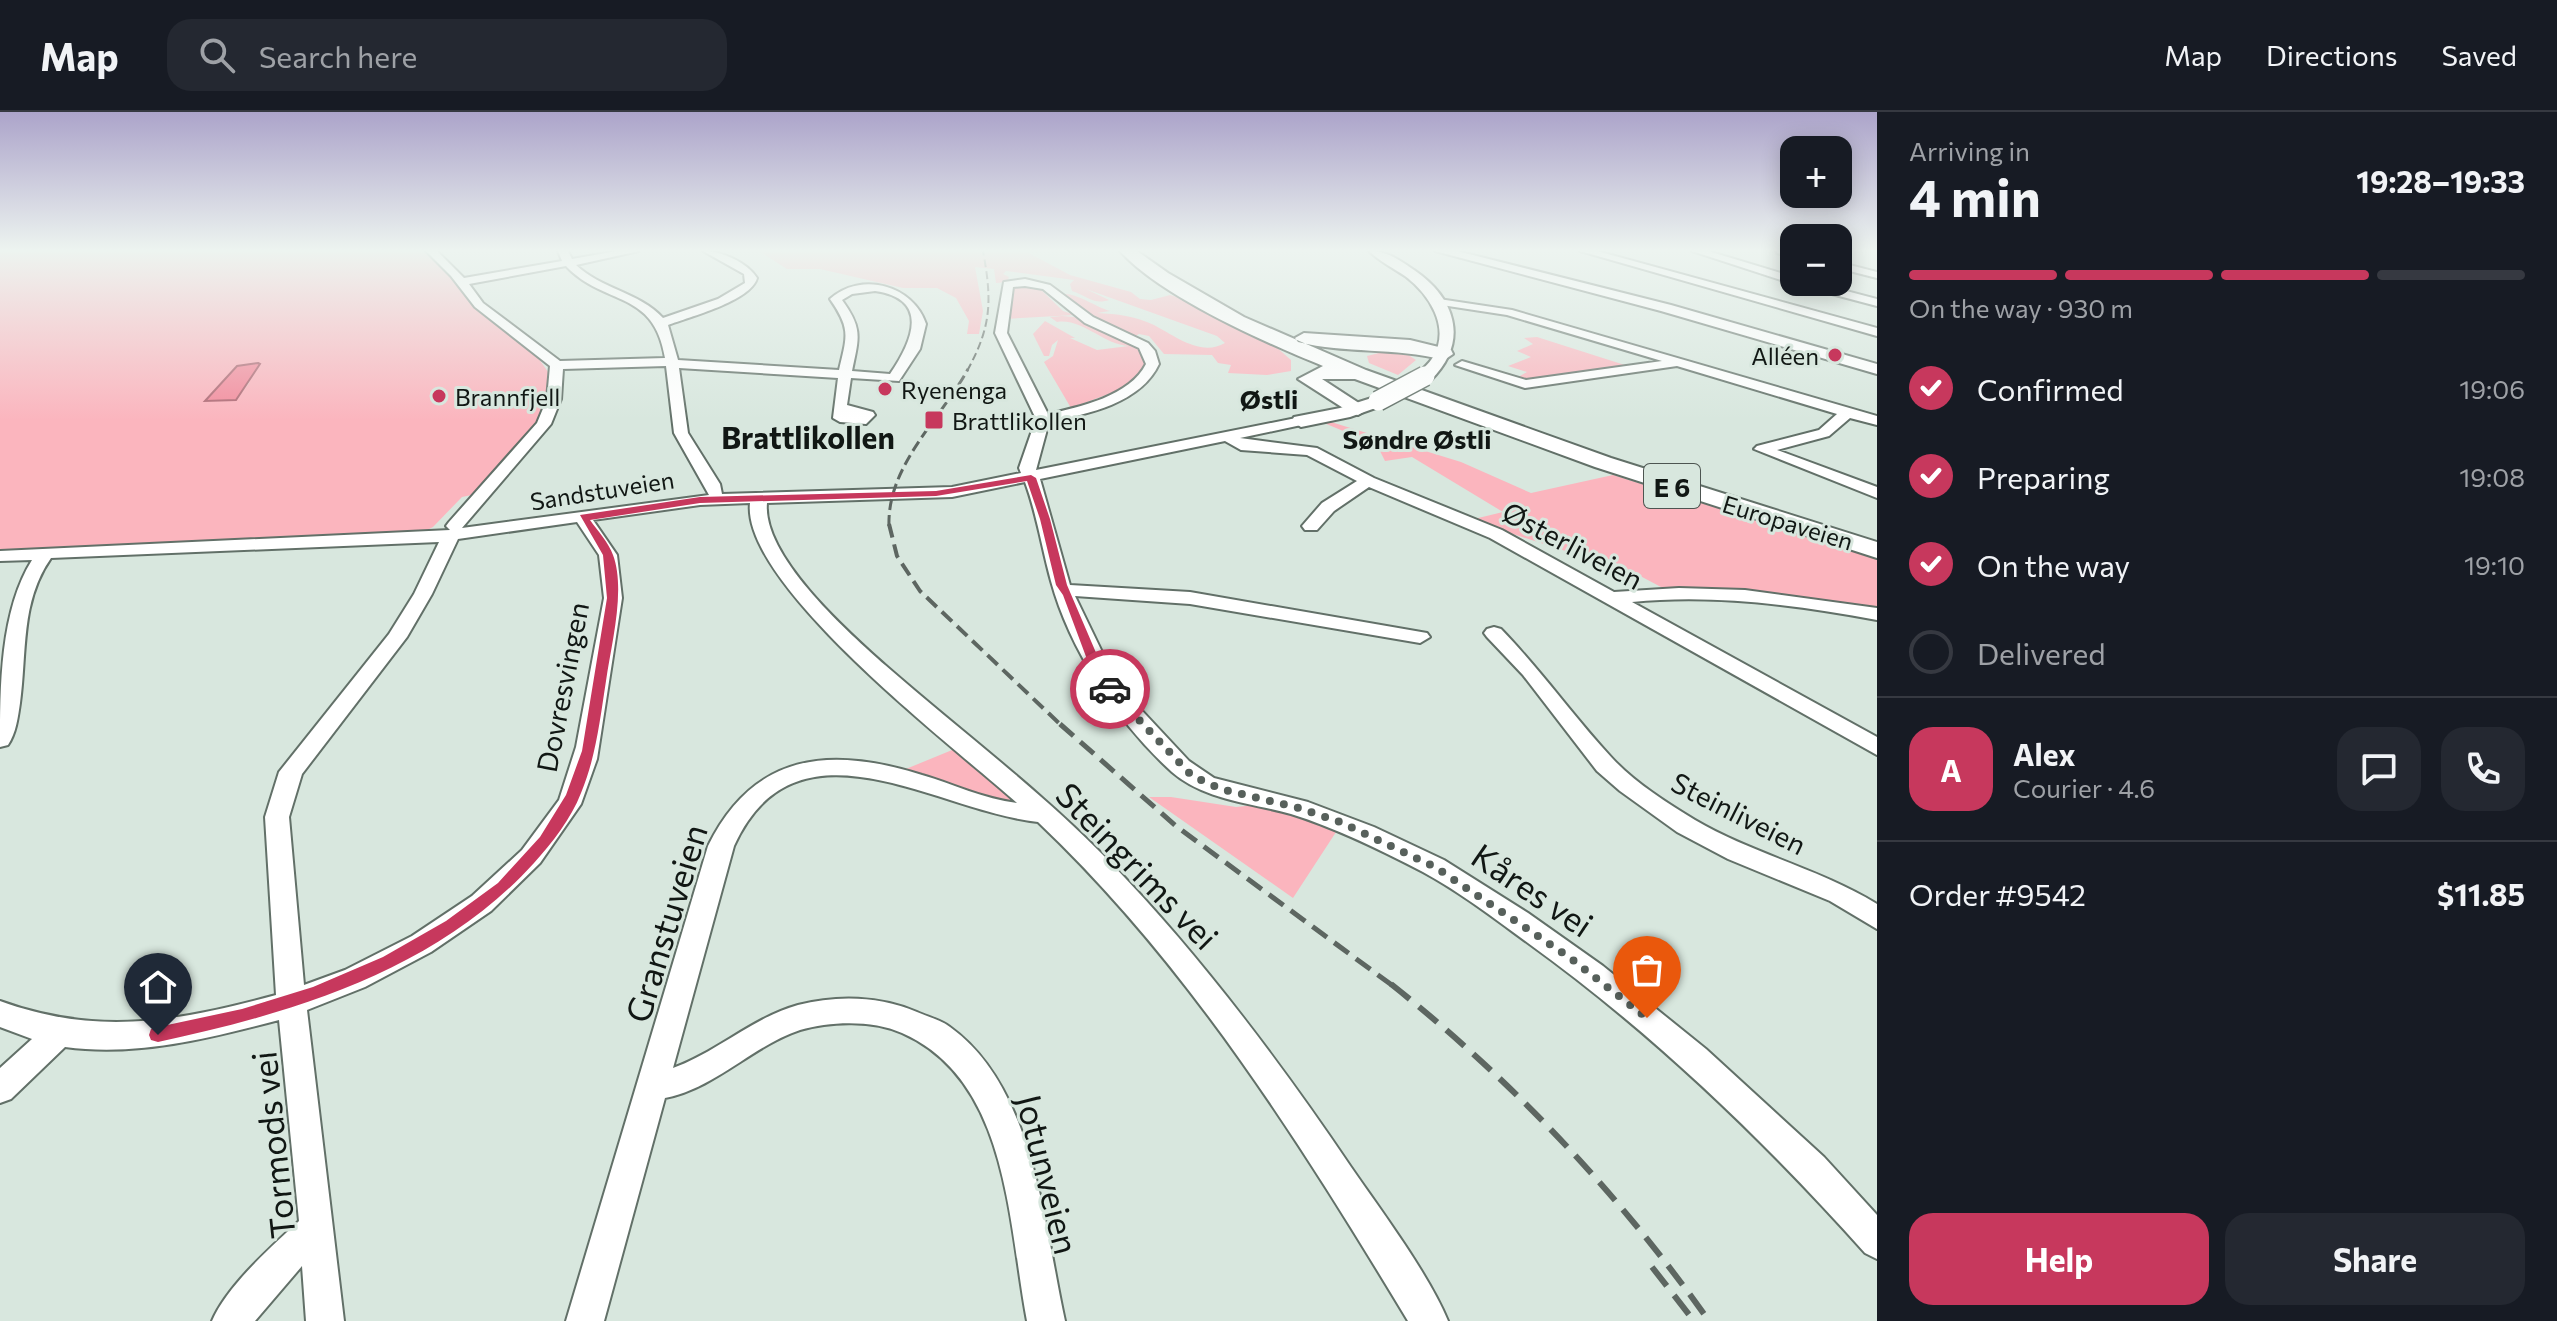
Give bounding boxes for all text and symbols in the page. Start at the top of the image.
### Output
search box [167,19,727,91]
text: Map [40,32,119,79]
icon: search [195,33,239,77]
text: Search here [259,37,417,74]
text: Map [2164,38,2222,72]
text: Directions [2266,38,2397,72]
text: Saved [2441,38,2517,72]
text: Arriving in [1909,135,2030,166]
map controls [1780,136,1852,296]
button: + [1780,136,1852,208]
text: 19:28–19:33 [2356,162,2525,199]
text: 4 min [1909,164,2041,228]
button: − [1780,224,1852,296]
text: On the way · 930 m [1909,292,2133,323]
place label: Alléen [1751,341,1819,370]
marker: Alléen [1826,346,1844,364]
icon: check [1909,366,1953,410]
text: Confirmed [1977,370,2124,407]
text: 19:06 [2459,373,2525,404]
place label: Ryenenga [901,375,1007,404]
marker: Ryenenga [876,380,894,398]
place label: Brannfjell [455,382,560,411]
district label: Østli [1240,383,1298,414]
marker: Brannfjell [430,387,448,405]
place label: Brattlikollen [952,406,1087,435]
marker: Brattlikollen [923,409,945,431]
district label: Brattlikollen [721,418,895,455]
district label: Søndre Østli [1343,423,1491,454]
icon: check [1909,454,1953,498]
text: Preparing [1977,458,2110,495]
text: 19:08 [2459,461,2525,492]
street label: Sandstuveien [528,464,676,516]
road number: E 6 [1644,464,1700,508]
street label: Europaveien [1719,488,1857,556]
street label: Østerliveien [1497,494,1649,596]
icon: check [1909,542,1953,586]
text: On the way [1977,546,2130,583]
text: 19:10 [2464,549,2525,580]
street label: Dovresvingen [529,599,595,775]
text: Delivered [1977,634,2106,671]
courier [1070,649,1150,729]
icon: car [1088,667,1132,711]
button: chat [2337,727,2421,811]
button: phone [2441,727,2525,811]
text: Alex [2013,735,2076,772]
text: A [1940,751,1962,788]
street label: Steinliveien [1666,765,1812,861]
text: Courier · 4.6 [2013,772,2155,803]
street label: Steingrims vei [1048,773,1228,957]
street label: Granstuveien [615,819,715,1027]
street label: Kåres vei [1465,833,1601,945]
text: Order #9542 [1909,875,2086,912]
text: $11.85 [2437,875,2525,912]
pin [1613,936,1681,1018]
icon: bag [1625,948,1669,992]
pin [124,953,192,1035]
icon: home [136,965,180,1009]
street label: Tormods vei [241,1049,303,1241]
street label: Jotunveien [1009,1090,1089,1258]
button: Help [1909,1213,2209,1305]
button: Share [2225,1213,2525,1305]

